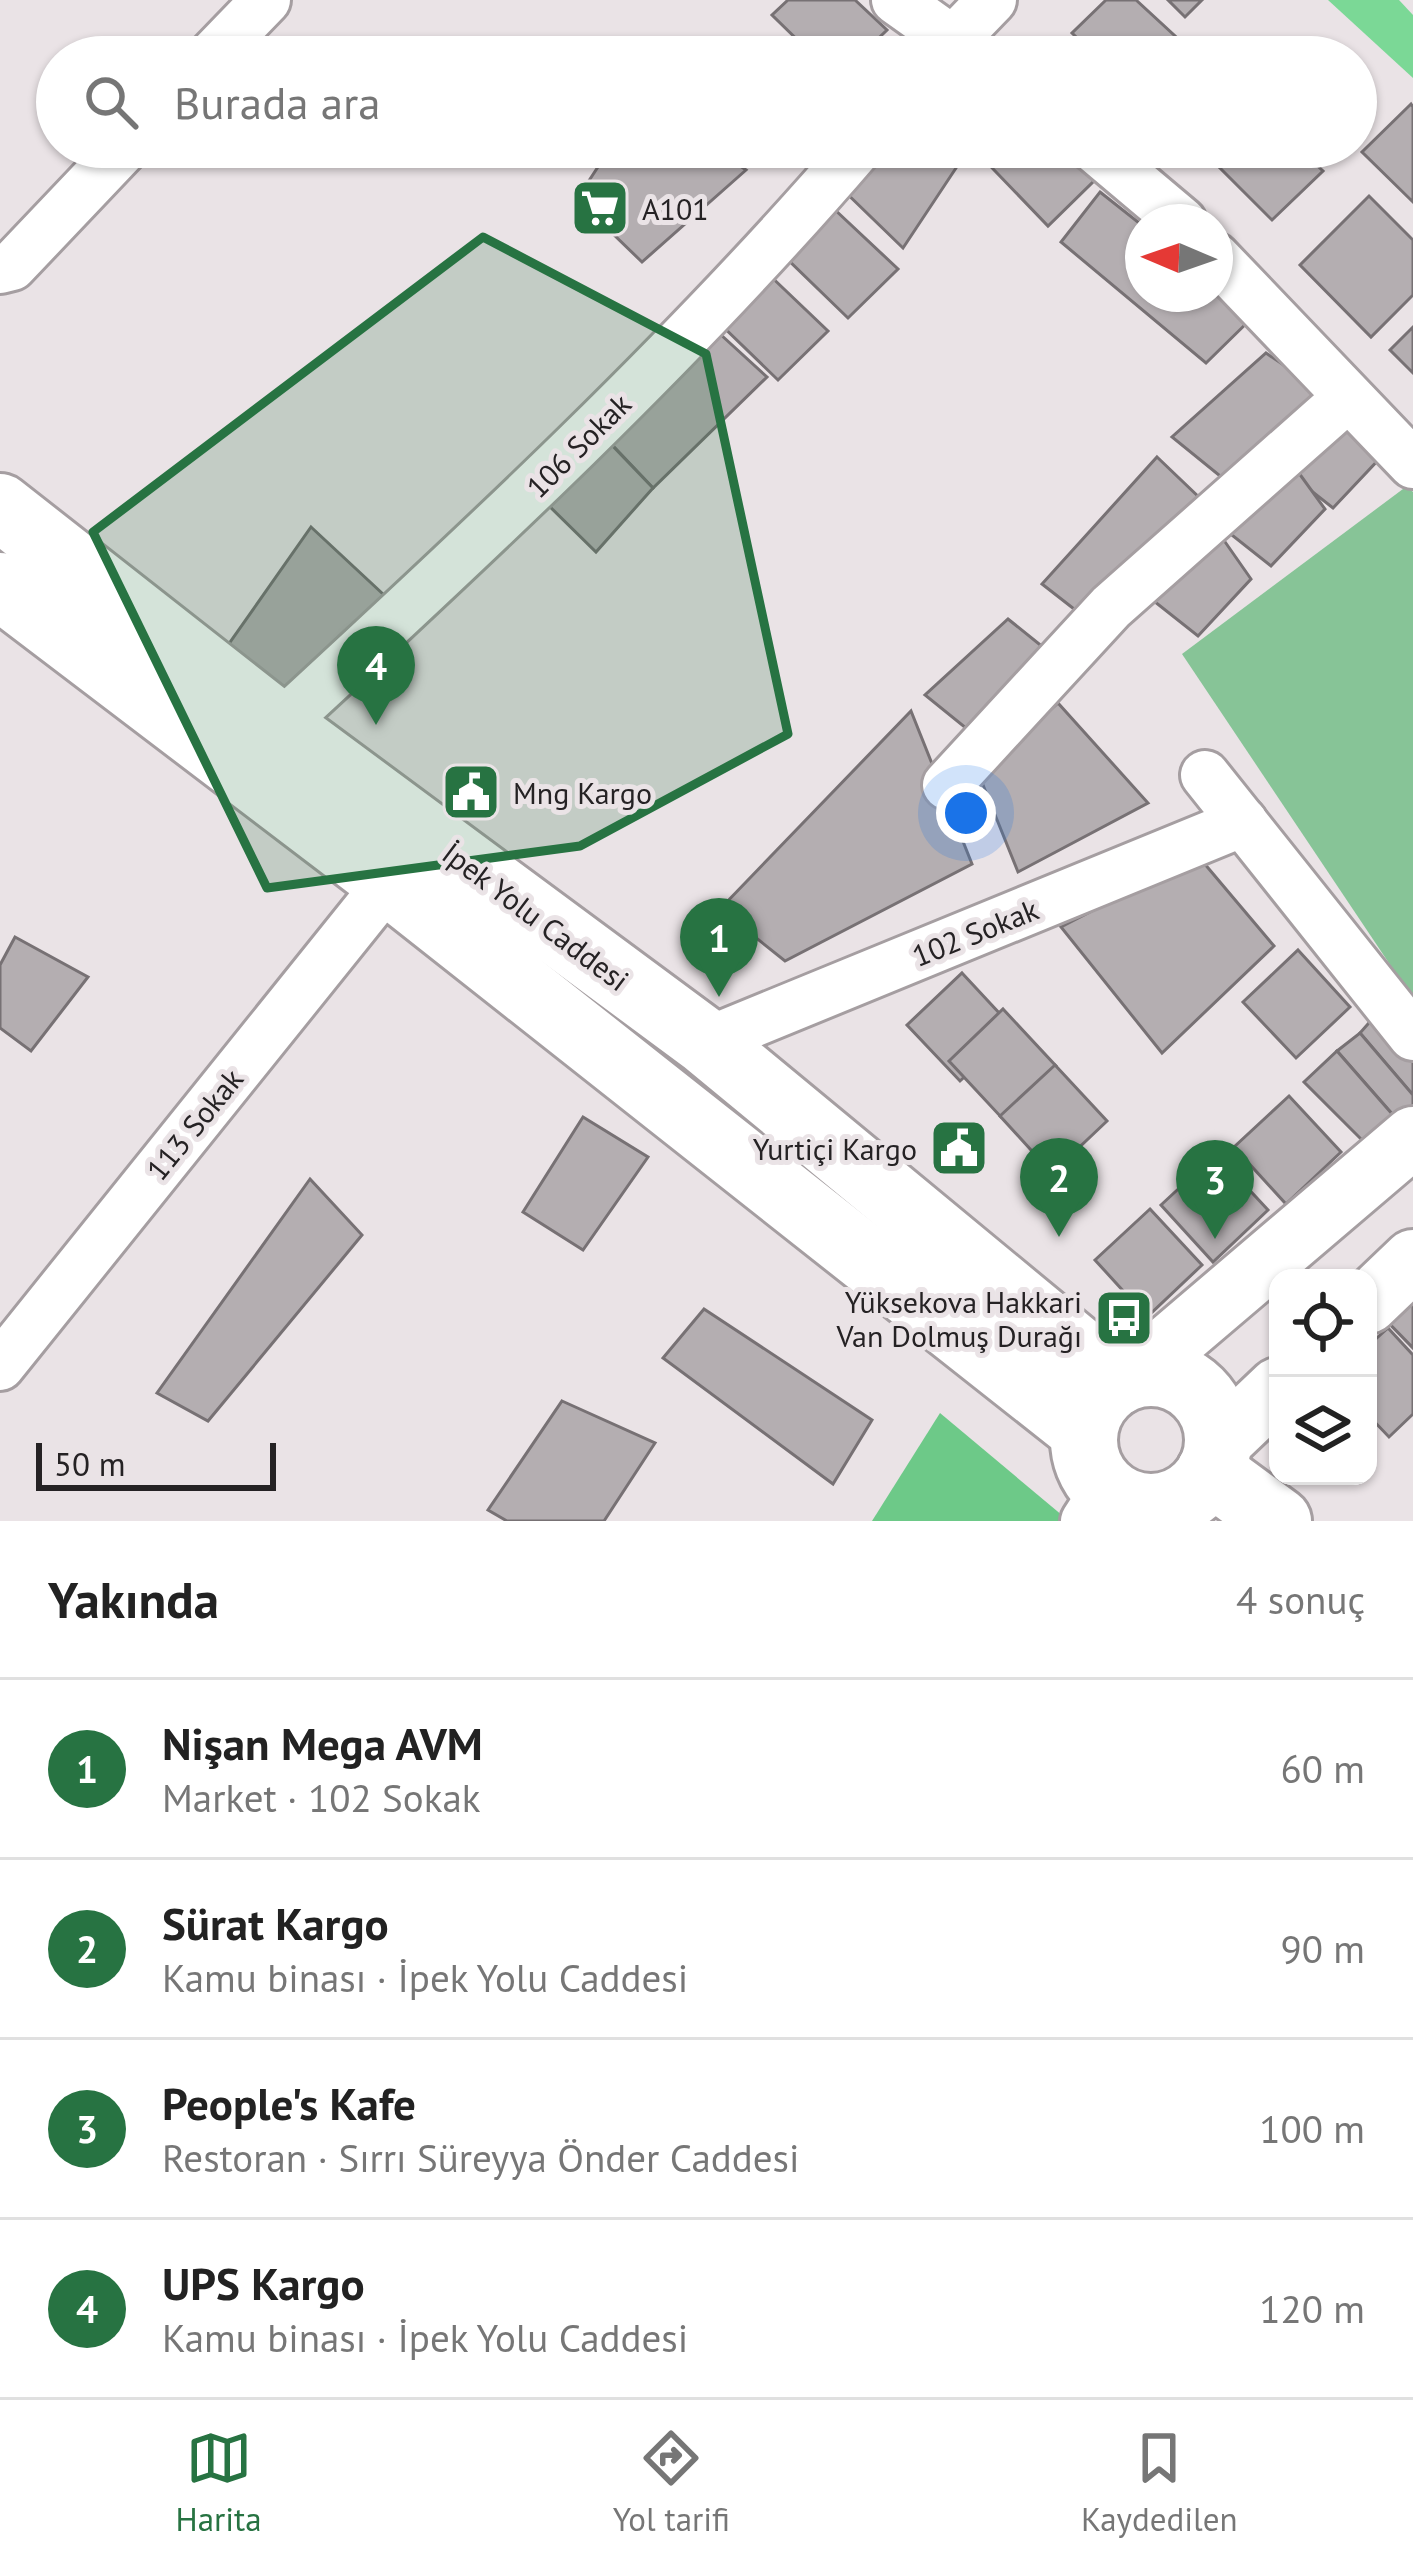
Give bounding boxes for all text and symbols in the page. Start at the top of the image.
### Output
search box [36,36,1377,168]
icon: search [78,69,144,135]
text: Burada ara [174,73,381,131]
supermarket icon: A101 [569,177,631,239]
place label: A101 [642,189,709,228]
north arrow [1125,204,1233,312]
street label: 106 Sokak [517,384,639,506]
pin: 4 [337,626,415,725]
public building icon: Mng Kargo [440,761,502,823]
place label: Mng Kargo [513,773,652,812]
your location [936,783,996,843]
street label: İpek Yolu Caddesi [435,833,637,999]
street label: 102 Sokak [906,889,1044,975]
pin: 1 [680,898,758,997]
street label: 113 Sokak [137,1060,251,1188]
public building icon: Yurtiçi Kargo [928,1117,990,1179]
place label: Yurtiçi Kargo [753,1129,917,1168]
pin: 2 [1020,1138,1098,1237]
pin: 3 [1176,1140,1254,1239]
map controls [1269,1269,1377,1485]
button: locate [1269,1269,1377,1377]
place label: Yüksekova Hakkari Van Dolmuş Durağı [836,1282,1082,1355]
bus stop icon: Yüksekova Hakkari Van Dolmuş Durağı [1093,1287,1155,1349]
button: layers [1269,1377,1377,1485]
scale bar [36,1437,276,1490]
text: 50 m [54,1442,126,1485]
text: Yakında [48,1566,219,1632]
text: 4 sonuç [1236,1574,1365,1625]
text: Nişan Mega AVM [162,1714,483,1772]
text: 1 [76,1743,98,1794]
text: 60 m [1280,1743,1365,1794]
text: Market · 102 Sokak [162,1772,480,1823]
text: Sürat Kargo [162,1894,389,1952]
text: 2 [76,1923,98,1974]
text: 90 m [1280,1923,1365,1974]
text: Kamu binası · İpek Yolu Caddesi [162,1952,688,2003]
text: People's Kafe [162,2074,416,2132]
text: 3 [76,2103,98,2154]
text: 100 m [1259,2103,1365,2154]
text: Restoran · Sırrı Süreyya Önder Caddesi [162,2132,799,2183]
text: UPS Kargo [162,2254,365,2312]
text: 4 [76,2283,98,2334]
text: 120 m [1259,2283,1365,2334]
text: Kamu binası · İpek Yolu Caddesi [162,2312,688,2363]
tab: Harita [176,2425,262,2540]
tab: Yol tarifi [613,2425,730,2540]
tab: Kaydedilen [1081,2425,1237,2540]

